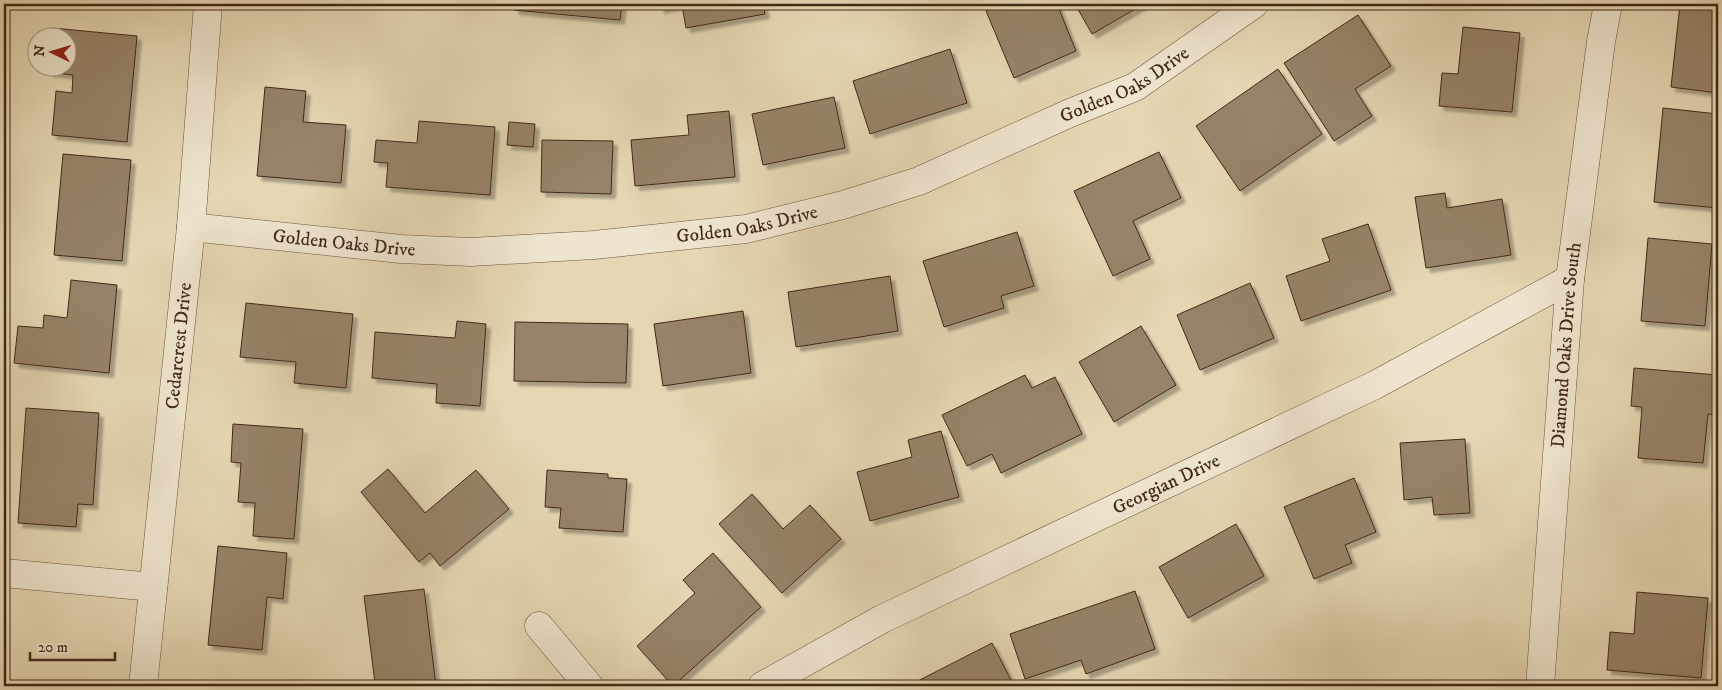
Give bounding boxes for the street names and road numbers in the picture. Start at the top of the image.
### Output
street label: Golden Oaks Drive [1056,41,1193,128]
street label: Golden Oaks Drive [675,200,820,248]
street label: Golden Oaks Drive [272,224,416,261]
street label: Diamond Oaks Drive South [1546,241,1586,449]
street label: Cedarcrest Drive [161,281,197,410]
street label: Georgian Drive [1109,449,1224,519]

